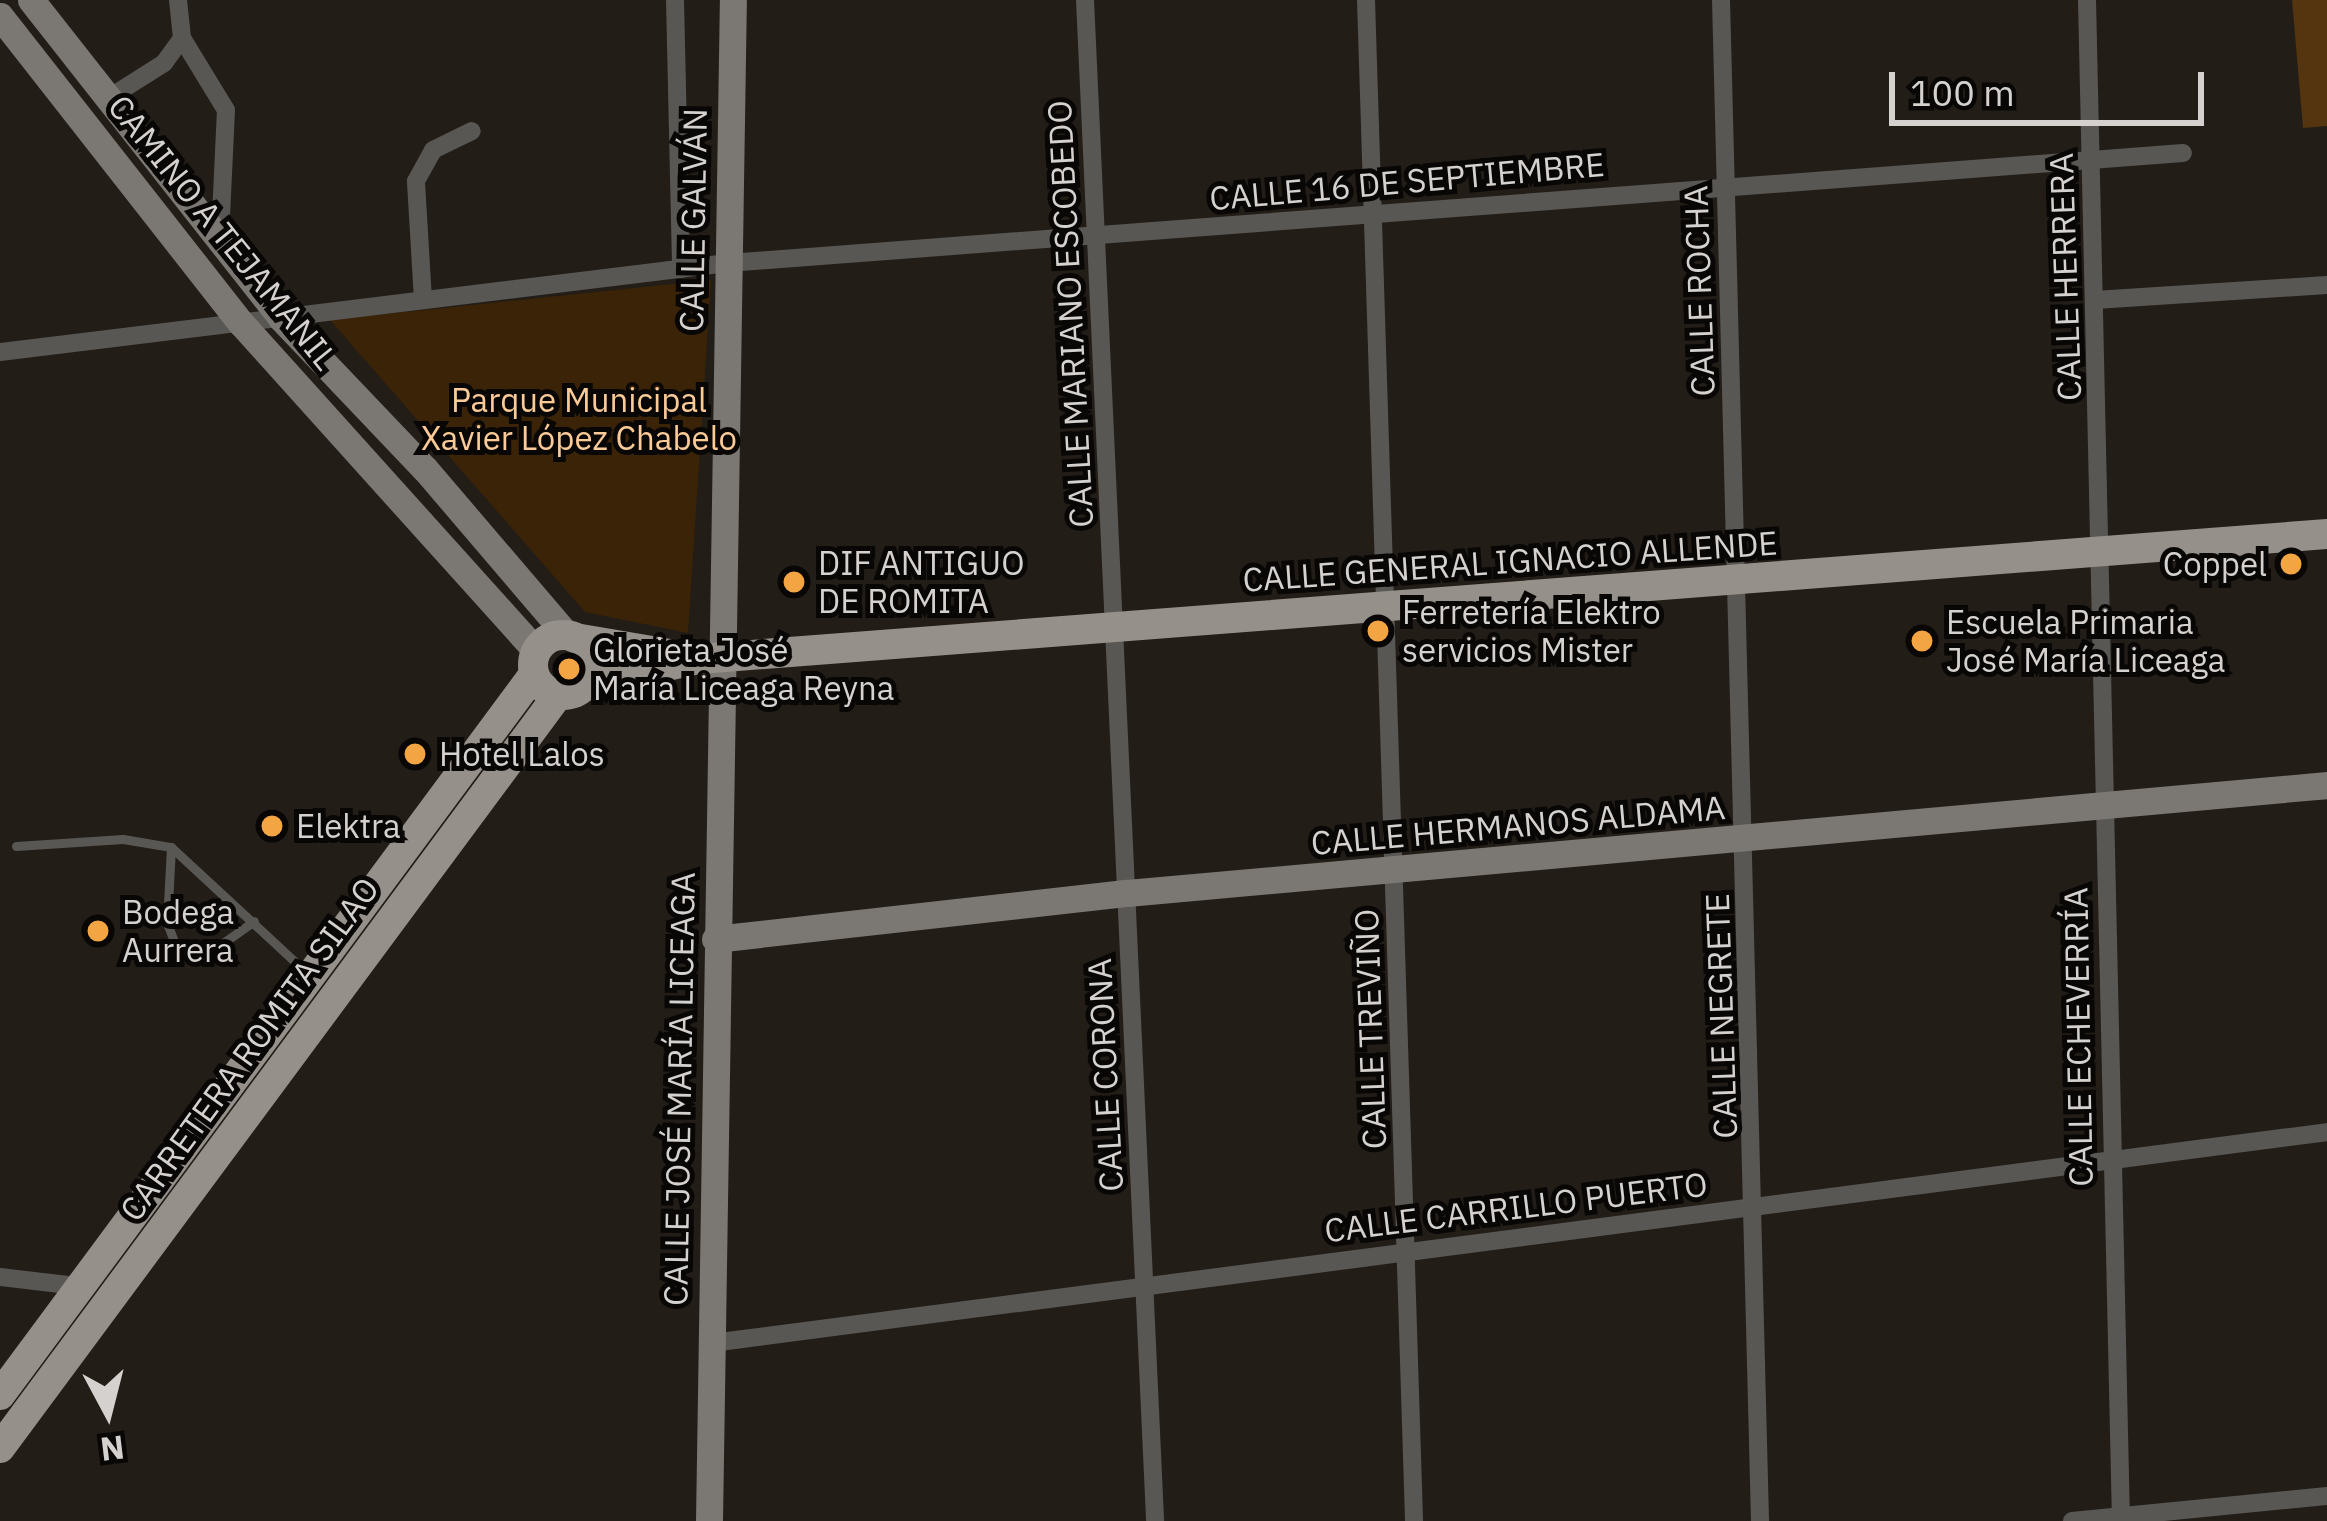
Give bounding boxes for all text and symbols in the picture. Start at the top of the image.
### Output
scale bar [1895,48,2210,122]
text: 100 m [1910,69,2015,116]
street label: CAMINO A TEJAMANIL [100,87,346,377]
street label: CALLE MARIANO ESCOBEDO [1039,99,1101,529]
street label: CALLE GALVÁN [671,108,715,332]
street label: CALLE 16 DE SEPTIEMBRE [1208,144,1606,218]
street label: CALLE HERRERA [2041,152,2089,402]
street label: CALLE ROCHA [1676,185,1722,397]
park label: Parque Municipal Xavier López Chabelo [421,380,737,458]
street label: CALLE GENERAL IGNACIO ALLENDE [1241,523,1779,599]
place label: DIF ANTIGUO DE ROMITA [818,543,1025,621]
place label: Coppel [2163,544,2267,584]
marker: Coppel [2278,551,2304,577]
marker: DIF ANTIGUO DE ROMITA [781,569,807,595]
place label: Ferretería Elektro servicios Mister [1402,592,1661,670]
place label: Escuela Primaria José María Liceaga [1946,602,2225,680]
marker: Ferretería Elektro servicios Mister [1365,618,1391,644]
marker: Escuela Primaria José María Liceaga [1909,628,1935,654]
place label: Glorieta José María Liceaga Reyna [593,630,894,708]
marker: Glorieta José María Liceaga Reyna [556,656,582,682]
place label: Hotel Lalos [439,734,605,774]
marker: Hotel Lalos [402,741,428,767]
street label: CALLE HERMANOS ALDAMA [1309,787,1727,863]
place label: Elektra [296,806,401,846]
marker: Elektra [259,813,285,839]
street label: CARRETERA ROMITA SILAO [111,870,387,1228]
street label: CALLE JOSÉ MARÍA LICEAGA [655,872,703,1306]
street label: CALLE ECHEVERRÍA [2056,887,2100,1187]
place label: Bodega Aurrera [122,892,234,970]
street label: CALLE NEGRETE [1697,893,1745,1139]
street label: CALLE TREVIÑO [1346,908,1394,1150]
marker: Bodega Aurrera [85,918,111,944]
street label: CALLE CORONA [1079,957,1131,1193]
street label: CALLE CARRILLO PUERTO [1322,1164,1710,1250]
north arrow [48,1353,168,1473]
text: N [98,1426,127,1472]

